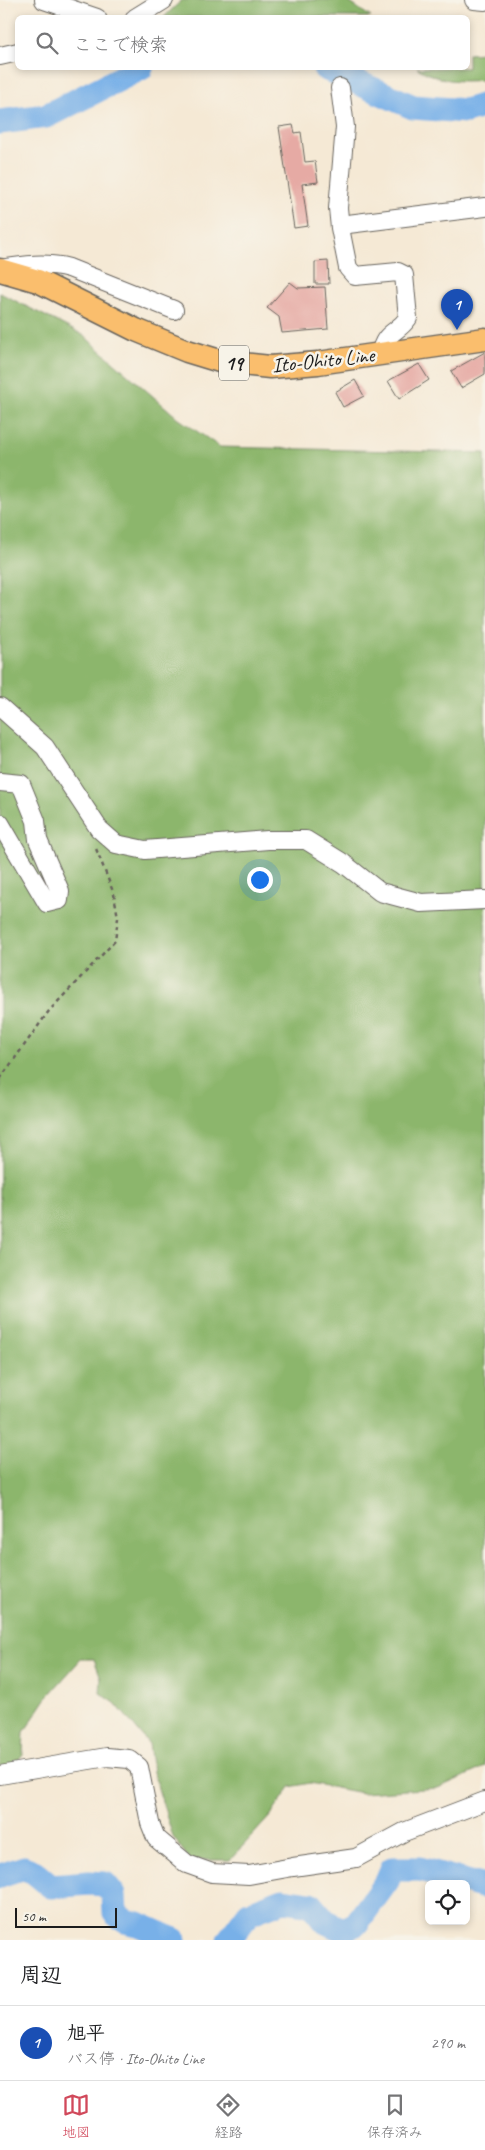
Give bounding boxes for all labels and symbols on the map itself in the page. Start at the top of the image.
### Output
pin: 1 [441,289,473,330]
street label: Ito-Ohito Line [271,341,378,378]
road number: 19 [219,346,249,380]
your location [247,867,273,893]
scale bar [15,1905,118,1928]

